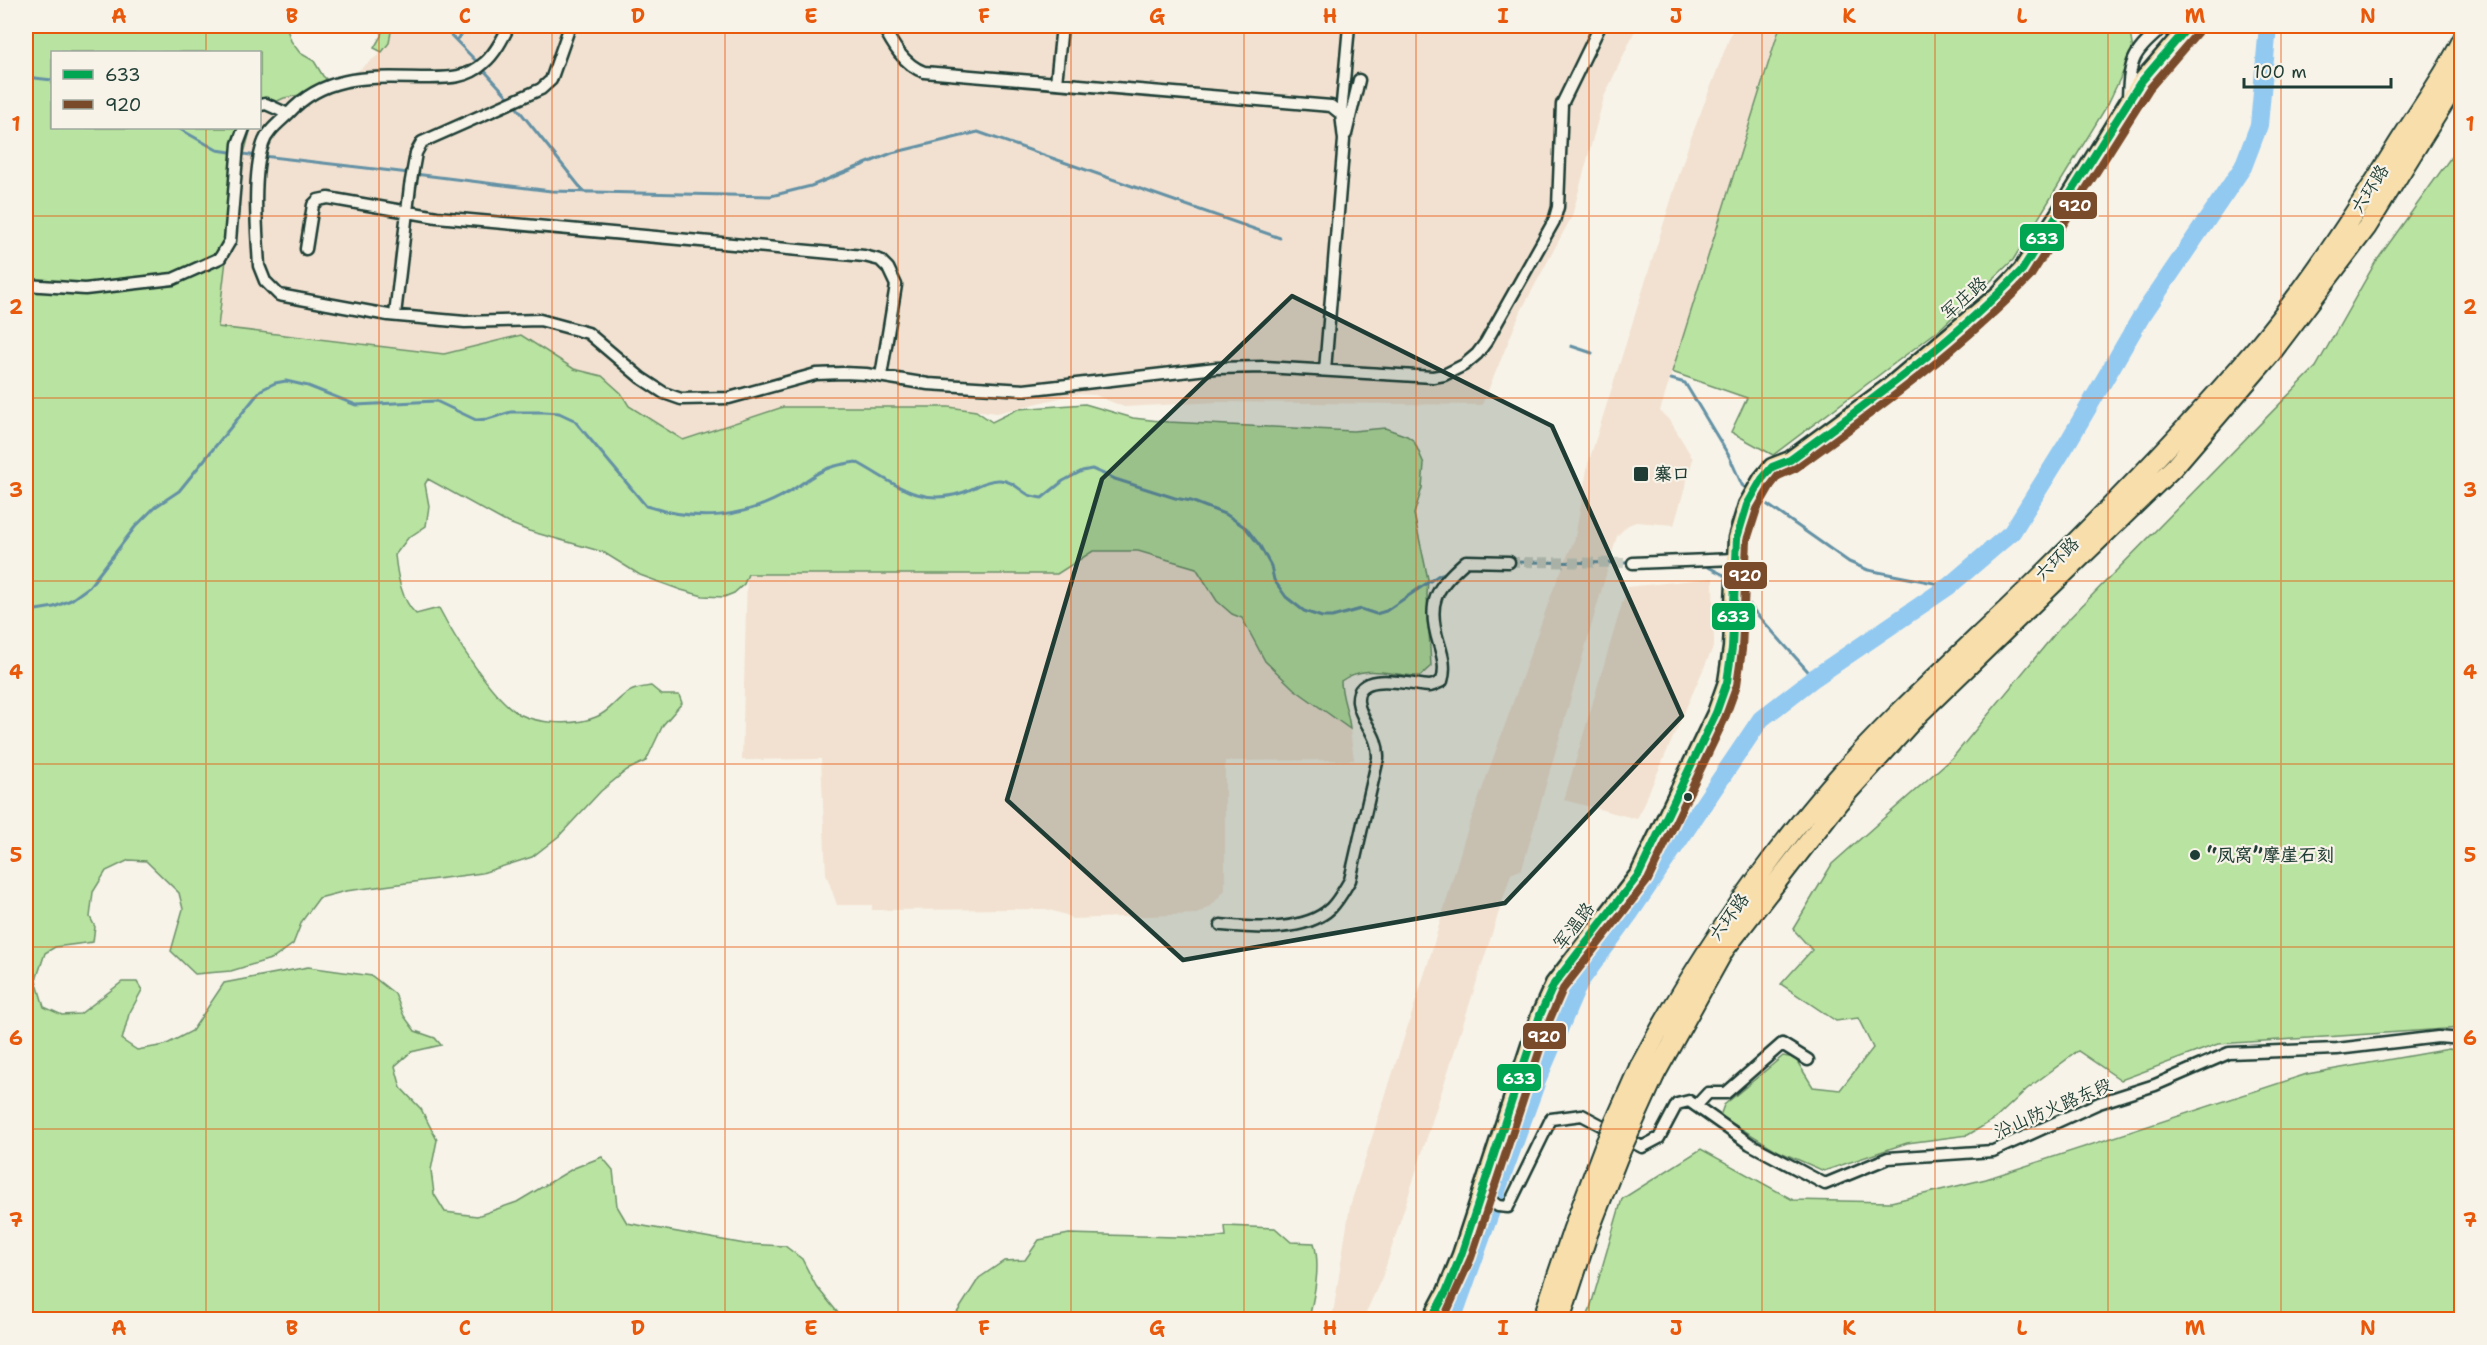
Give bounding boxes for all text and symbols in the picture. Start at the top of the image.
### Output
text: A [111,3,127,29]
text: B [286,3,298,29]
text: C [459,3,471,29]
text: D [631,3,645,29]
text: E [804,3,818,29]
text: F [978,3,990,29]
text: G [1149,3,1165,29]
text: H [1323,3,1337,29]
text: I [1497,3,1509,29]
text: J [1670,3,1683,29]
text: K [1842,3,1856,29]
text: L [2017,3,2028,29]
text: M [2185,3,2206,29]
text: N [2360,3,2376,29]
legend [51,51,261,129]
scale bar [2244,51,2391,89]
text: 100 m [2253,60,2307,84]
text: 633 [105,63,141,87]
text: 920 [105,93,141,117]
text: 1 [11,111,21,137]
text: 1 [2465,111,2475,137]
street label: 六环路 [2346,160,2394,218]
line badge: 920 [2052,191,2098,220]
text: 920 [2059,195,2091,216]
line badge: 633 [2019,223,2065,252]
text: 633 [2026,228,2058,249]
street label: 军庄路 [1936,271,1992,325]
text: 2 [9,294,23,320]
text: 2 [2463,294,2477,320]
place label: 寨口 [1654,462,1690,486]
marker: 寨口 [1632,465,1650,483]
text: 3 [9,477,23,503]
text: 3 [2463,477,2477,503]
street label: 六环路 [2029,531,2085,587]
line badge: 920 [1723,561,1768,590]
text: 920 [1729,565,1761,586]
line badge: 633 [1711,602,1756,631]
text: 633 [1717,606,1749,627]
text: 4 [9,659,23,685]
text: 4 [2463,659,2477,685]
unlabelled marker [1682,791,1694,803]
text: 5 [10,842,22,868]
text: 5 [2464,842,2476,868]
place label: “凤窝”摩崖石刻 [2207,843,2335,867]
marker: “凤窝”摩崖石刻 [2188,848,2202,862]
street label: 六环路 [1703,888,1755,946]
street label: 军温路 [1548,897,1600,955]
line badge: 920 [1522,1022,1567,1050]
text: 6 [9,1025,23,1051]
text: 6 [2463,1025,2477,1051]
text: 920 [1528,1026,1560,1047]
line badge: 633 [1496,1063,1542,1092]
text: 633 [1503,1068,1535,1089]
street label: 沿山防火路东段 [1990,1072,2116,1144]
text: 7 [9,1207,23,1233]
text: 7 [2463,1207,2477,1233]
text: A [111,1315,127,1341]
text: B [286,1315,298,1341]
text: C [459,1315,471,1341]
text: D [631,1315,645,1341]
text: E [804,1315,818,1341]
text: F [978,1315,990,1341]
text: G [1149,1315,1165,1341]
text: H [1323,1315,1337,1341]
text: I [1497,1315,1509,1341]
text: J [1670,1315,1683,1341]
text: K [1842,1315,1856,1341]
text: L [2017,1315,2028,1341]
text: M [2185,1315,2206,1341]
text: N [2360,1315,2376,1341]

